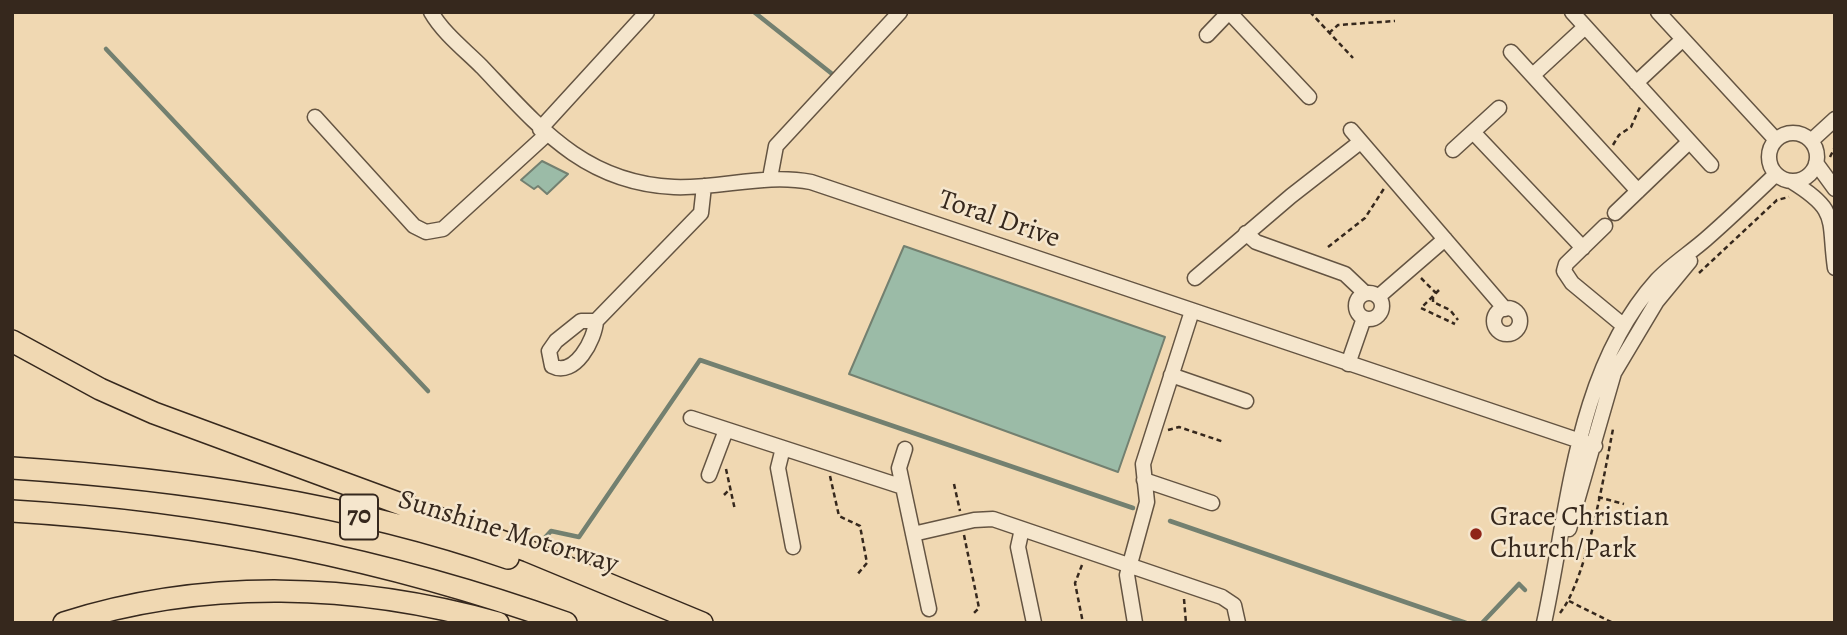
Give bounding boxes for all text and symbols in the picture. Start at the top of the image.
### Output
street label: Toral Drive [934,184,1064,256]
street label: Sunshine Motorway [394,484,622,582]
road number: 70 [340,495,378,540]
place label: Grace Christian Church/Park [1490,501,1669,567]
marker: Grace Christian Church/Park [1468,526,1484,542]

